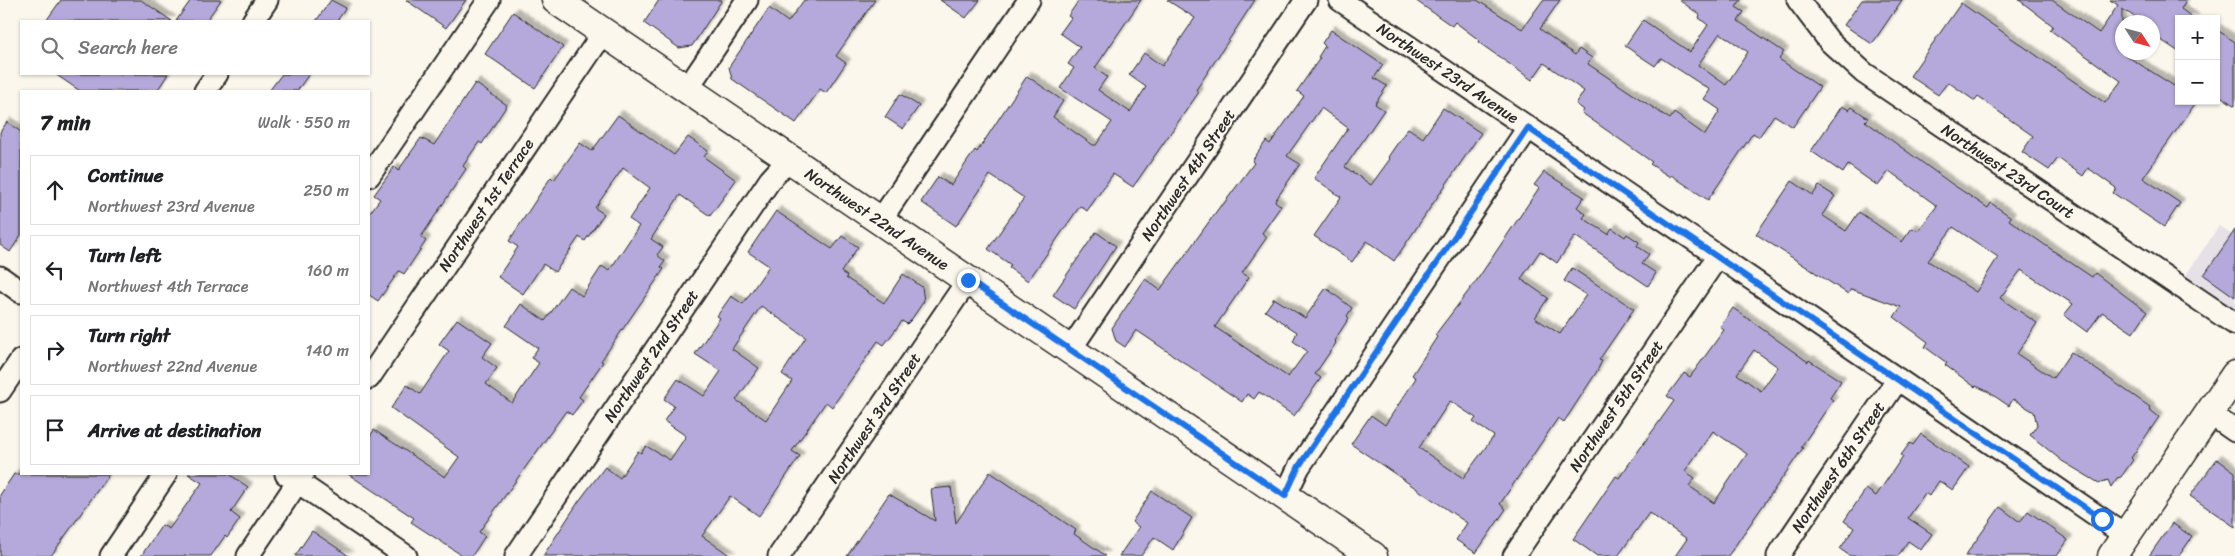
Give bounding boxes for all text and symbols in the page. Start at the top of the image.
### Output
street label: Northwest 23rd Avenue [1371,14,1525,132]
north arrow [2115,15,2160,60]
map controls [2175,15,2220,105]
button: + [2175,15,2220,60]
search box [20,20,370,75]
text: Search here [78,31,178,64]
icon: search [38,34,66,62]
button: − [2175,60,2220,105]
street label: Northwest 4th Street [1133,103,1243,247]
text: 7 min [40,104,91,142]
text: Walk · 550 m [258,108,350,137]
street label: Northwest 23rd Court [1935,115,2081,227]
street label: Northwest 1st Terrace [430,132,542,278]
text: Continue [88,159,164,192]
street label: Northwest 22nd Avenue [799,160,955,278]
icon: ahead [41,176,69,204]
text: 250 m [303,176,349,205]
text: Northwest 23rd Avenue [88,192,255,221]
text: Turn left [88,239,161,272]
icon: left [41,256,69,284]
text: 160 m [306,256,349,285]
route end [957,269,980,292]
text: Northwest 4th Terrace [88,272,248,301]
street label: Northwest 2nd Street [596,283,706,429]
text: Turn right [88,319,170,352]
street label: Northwest 5th Street [1561,334,1671,478]
icon: right [41,336,69,364]
text: 140 m [306,336,349,365]
street label: Northwest 3rd Street [819,347,929,489]
text: Northwest 22nd Avenue [88,352,257,381]
street label: Northwest 6th Street [1783,395,1893,539]
text: Arrive at destination [88,414,261,447]
icon: arrive [41,416,69,444]
route start [2091,508,2114,531]

